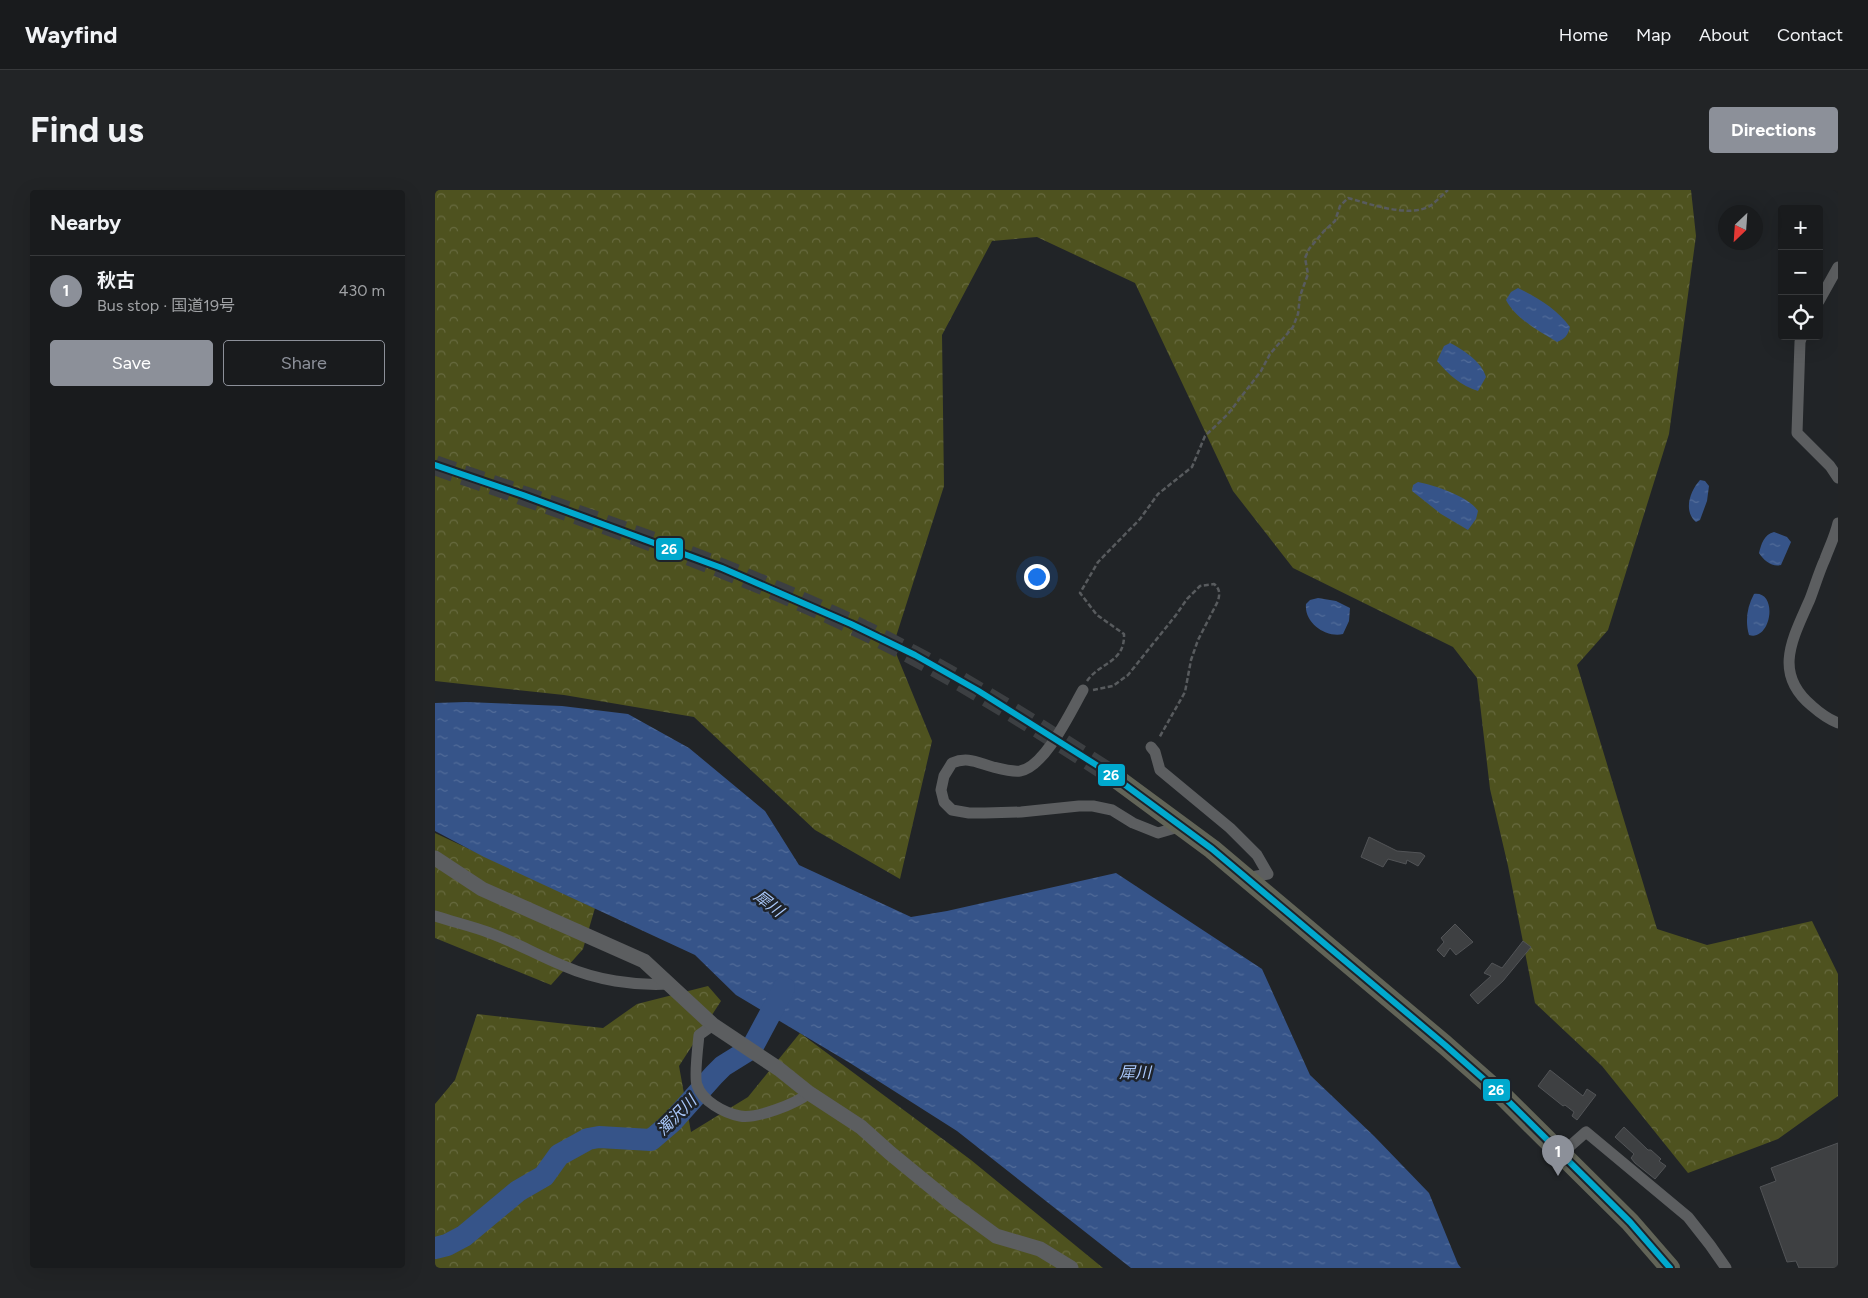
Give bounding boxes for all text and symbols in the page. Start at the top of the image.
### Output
text: Wayfind [25,20,118,49]
text: Home [1559,24,1608,46]
text: Map [1636,24,1671,46]
text: About [1699,24,1749,46]
text: Contact [1777,24,1843,46]
button: Directions [1709,107,1838,153]
text: Find us [30,109,144,151]
north arrow [1718,205,1763,250]
map controls [1778,205,1823,340]
button: + [1778,205,1823,250]
text: Nearby [50,210,121,235]
button: − [1778,250,1823,295]
text: 秋古 [97,269,135,292]
text: 1 [63,281,69,300]
text: 430 m [339,281,385,300]
button: locate [1778,295,1823,340]
text: Bus stop · 国道19号 [97,296,235,315]
button: Save [50,340,213,386]
button: Share [223,340,385,386]
line badge: 26 [655,537,684,561]
text: 26 [661,541,677,558]
your location [1024,564,1050,590]
line badge: 26 [1097,763,1126,787]
text: 26 [1103,767,1119,784]
water label: 犀川 [750,886,789,922]
water label: 犀川 [1119,1063,1153,1082]
line badge: 26 [1482,1078,1511,1102]
text: 26 [1488,1082,1504,1099]
water label: 濁沢川 [653,1090,701,1139]
pin: 1 [1542,1135,1574,1176]

